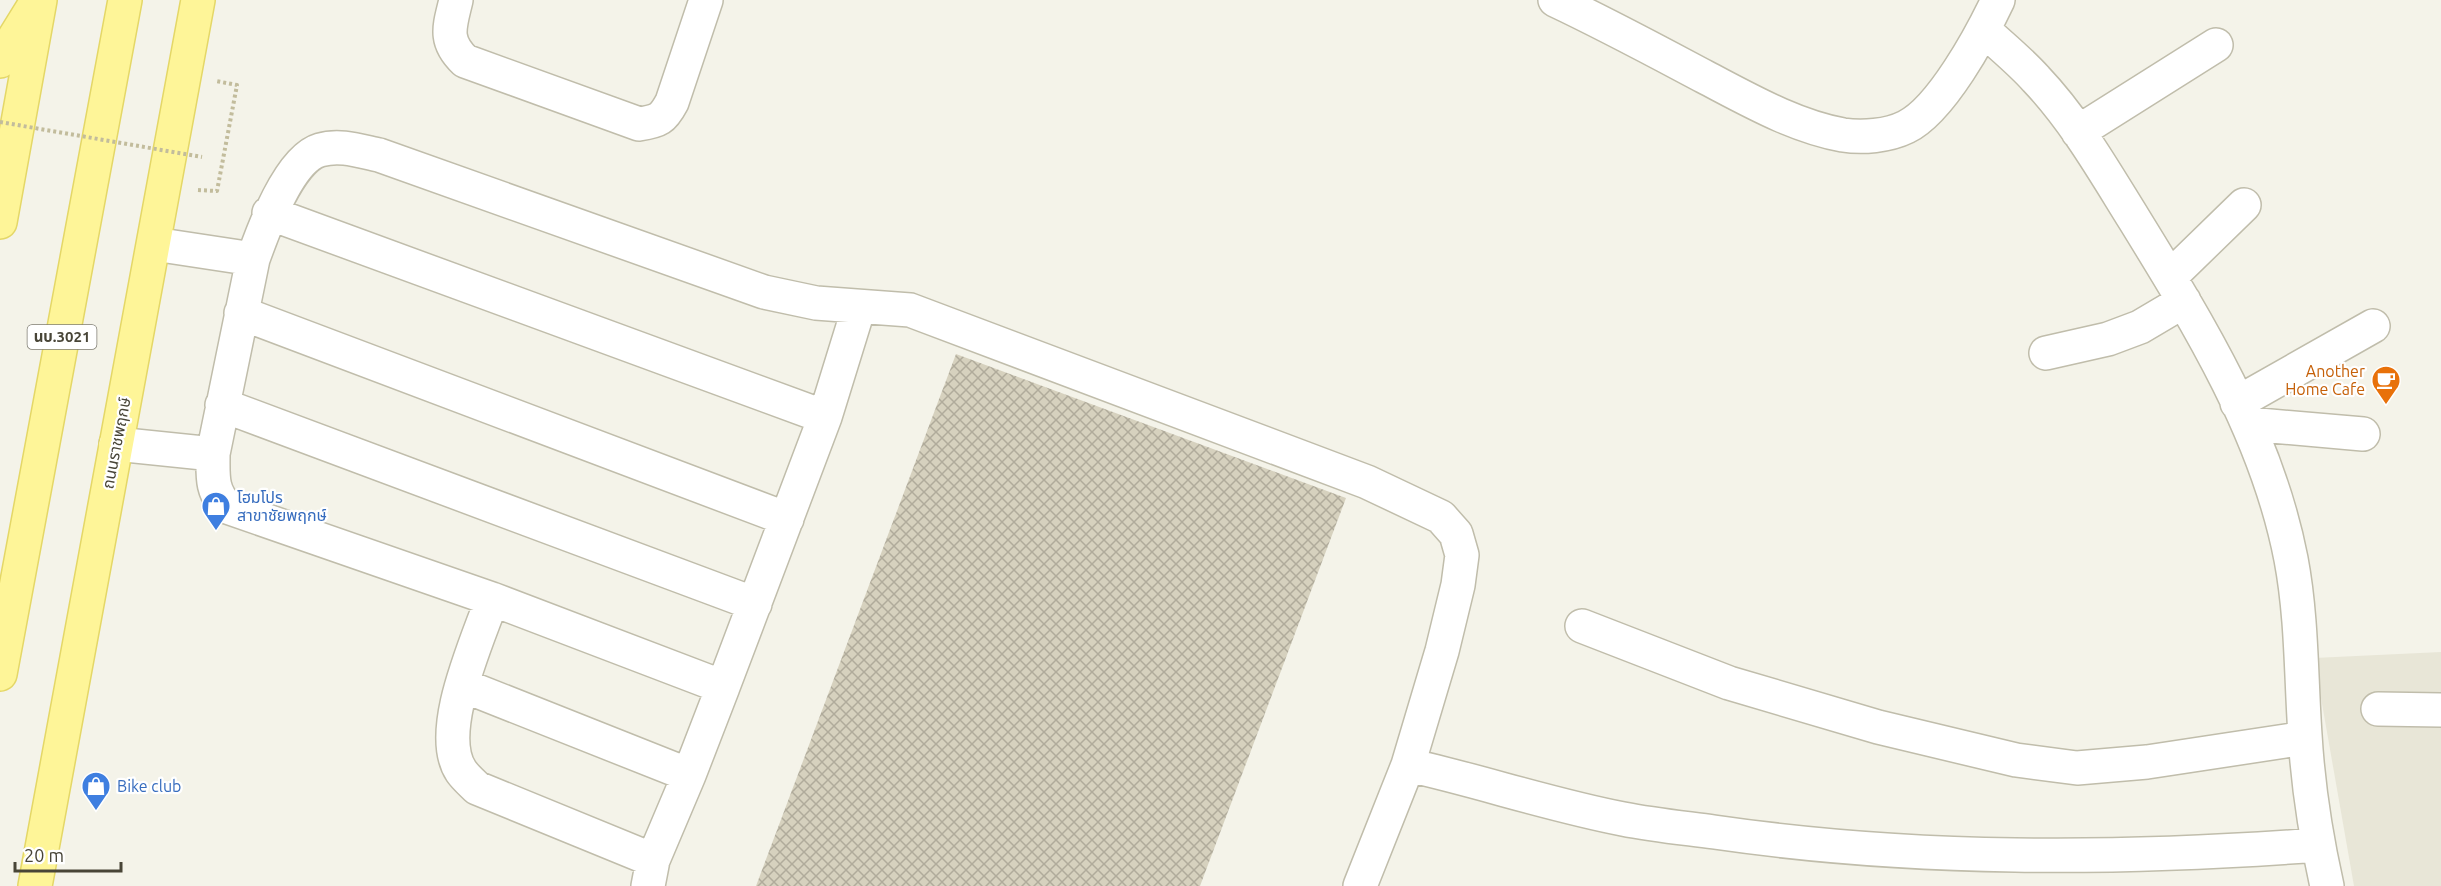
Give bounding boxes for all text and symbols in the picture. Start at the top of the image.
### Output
road number: นบ.3021 [28,325,97,349]
place label: Another Home Cafe [2285,362,2365,398]
cafe icon: Another Home Cafe [2370,364,2402,406]
street label: ถนนราชพฤกษ์ [98,396,134,490]
place label: โฮมโปร สาขาชัยพฤกษ์ [237,488,327,524]
shop icon: โฮมโปร สาขาชัยพฤกษ์ [200,490,232,532]
shop icon: Bike club [80,770,112,812]
place label: Bike club [117,777,181,795]
scale bar [15,835,122,873]
text: 20 m [24,845,64,865]

